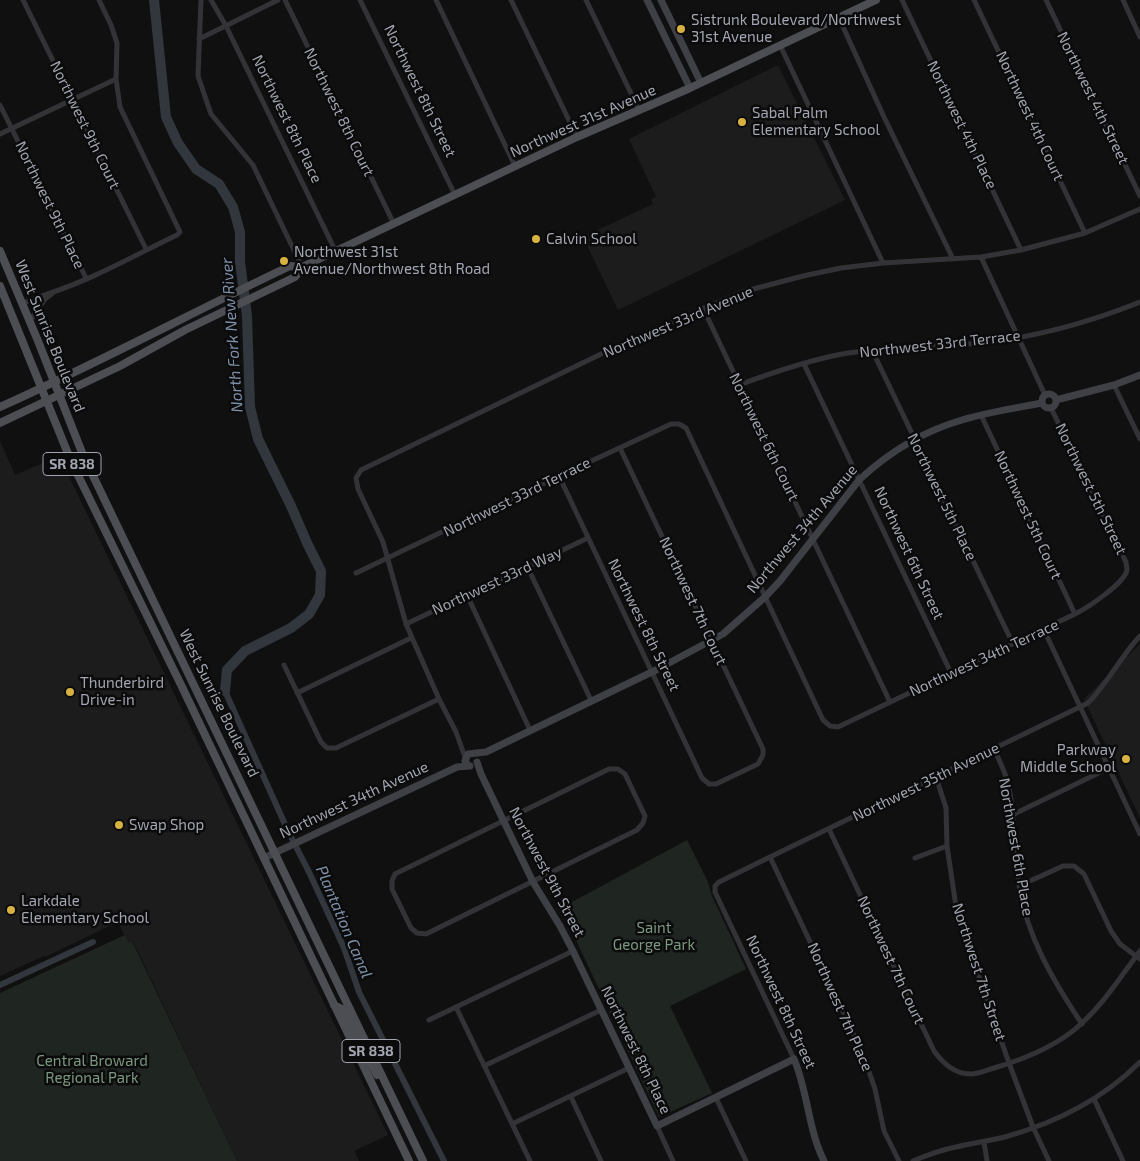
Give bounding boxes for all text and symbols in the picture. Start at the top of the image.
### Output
place label: Sistrunk Boulevard/Northwest 31st Avenue [691,11,901,46]
street label: Northwest 8th Street [380,22,460,160]
marker: Sistrunk Boulevard/Northwest 31st Avenue [675,23,687,35]
street label: Northwest 4th Street [1053,29,1133,167]
street label: Northwest 8th Court [300,45,378,179]
street label: Northwest 4th Court [992,48,1068,184]
street label: Northwest 8th Place [248,52,326,186]
street label: Northwest 9th Court [46,58,124,192]
street label: Northwest 4th Place [923,58,1001,192]
street label: Northwest 31st Avenue [507,81,659,161]
place label: Sabal Palm Elementary School [752,104,880,139]
marker: Sabal Palm Elementary School [736,116,748,128]
street label: Northwest 9th Place [11,138,89,272]
place label: Calvin School [546,230,637,248]
marker: Calvin School [530,233,542,245]
place label: Northwest 31st Avenue/Northwest 8th Road [294,243,490,278]
marker: Northwest 31st Avenue/Northwest 8th Road [278,255,290,267]
street label: West Sunrise Boulevard [11,257,89,415]
water label: North Fork New River [217,257,247,413]
street label: Northwest 33rd Avenue [600,282,756,362]
street label: Northwest 33rd Terrace [859,327,1021,361]
street label: Northwest 6th Court [725,370,803,504]
street label: Northwest 5th Street [1051,420,1131,558]
street label: Northwest 5th Place [903,430,981,564]
street label: Northwest 5th Court [990,448,1066,582]
road number: SR 838 [43,452,101,476]
street label: Northwest 33rd Terrace [440,453,594,541]
street label: Northwest 34th Avenue [743,461,861,597]
street label: Northwest 6th Street [870,484,948,622]
street label: Northwest 7th Court [655,534,731,668]
street label: Northwest 33rd Way [429,543,565,619]
street label: Northwest 8th Street [604,556,684,694]
street label: Northwest 34th Terrace [907,615,1061,701]
street label: West Sunrise Boulevard [175,626,263,780]
place label: Thunderbird Drive-in [80,674,164,709]
marker: Thunderbird Drive-in [64,686,76,698]
street label: Northwest 35th Avenue [850,739,1002,825]
place label: Parkway Middle School [1020,741,1116,776]
marker: Parkway Middle School [1120,753,1132,765]
street label: Northwest 34th Avenue [277,758,431,842]
street label: Northwest 6th Place [995,777,1037,917]
street label: Northwest 9th Street [505,804,589,940]
place label: Swap Shop [129,816,204,834]
marker: Swap Shop [113,819,125,831]
water label: Plantation Canal [312,863,376,981]
place label: Larkdale Elementary School [21,892,149,927]
street label: Northwest 7th Court [853,893,929,1027]
street label: Northwest 7th Street [948,901,1010,1043]
marker: Larkdale Elementary School [5,904,17,916]
park label: Saint George Park [613,919,695,954]
street label: Northwest 8th Street [742,932,820,1072]
street label: Northwest 7th Place [804,940,876,1074]
street label: Northwest 8th Place [597,983,675,1117]
road number: SR 838 [342,1040,400,1062]
park label: Central Broward Regional Park [36,1052,148,1087]

